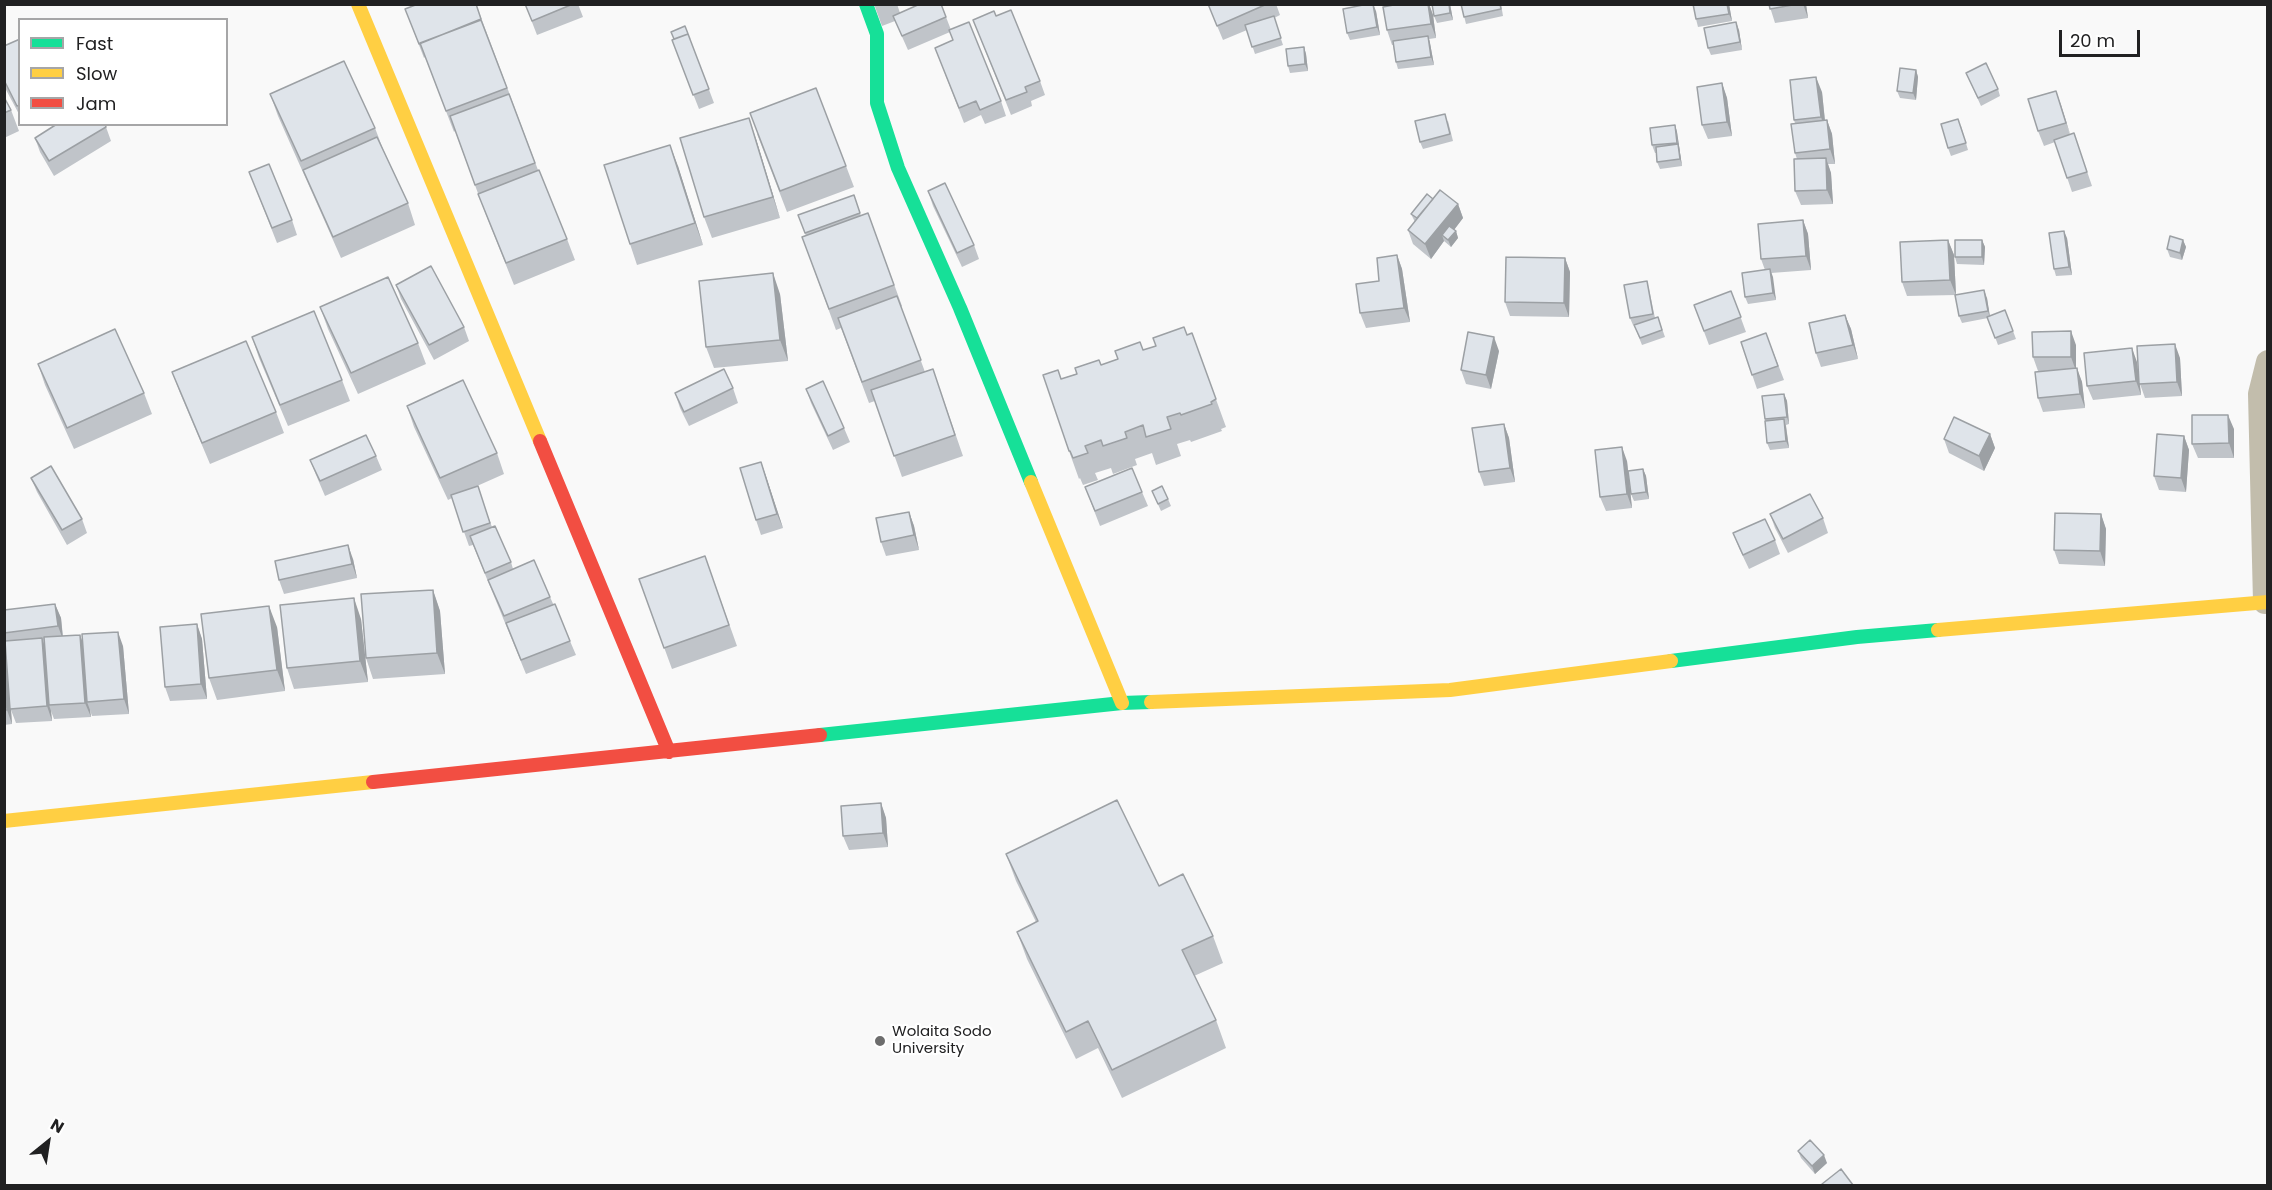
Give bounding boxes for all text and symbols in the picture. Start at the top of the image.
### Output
legend [18,18,228,126]
scale bar [2062,18,2143,56]
text: 20 m [2070,28,2115,53]
text: Fast [76,31,113,56]
text: Slow [76,61,117,86]
text: Jam [76,91,116,116]
place label: Wolaita Sodo University [892,1023,992,1058]
marker: Wolaita Sodo University [873,1034,887,1048]
north arrow [18,1112,78,1172]
text: N [46,1113,68,1139]

